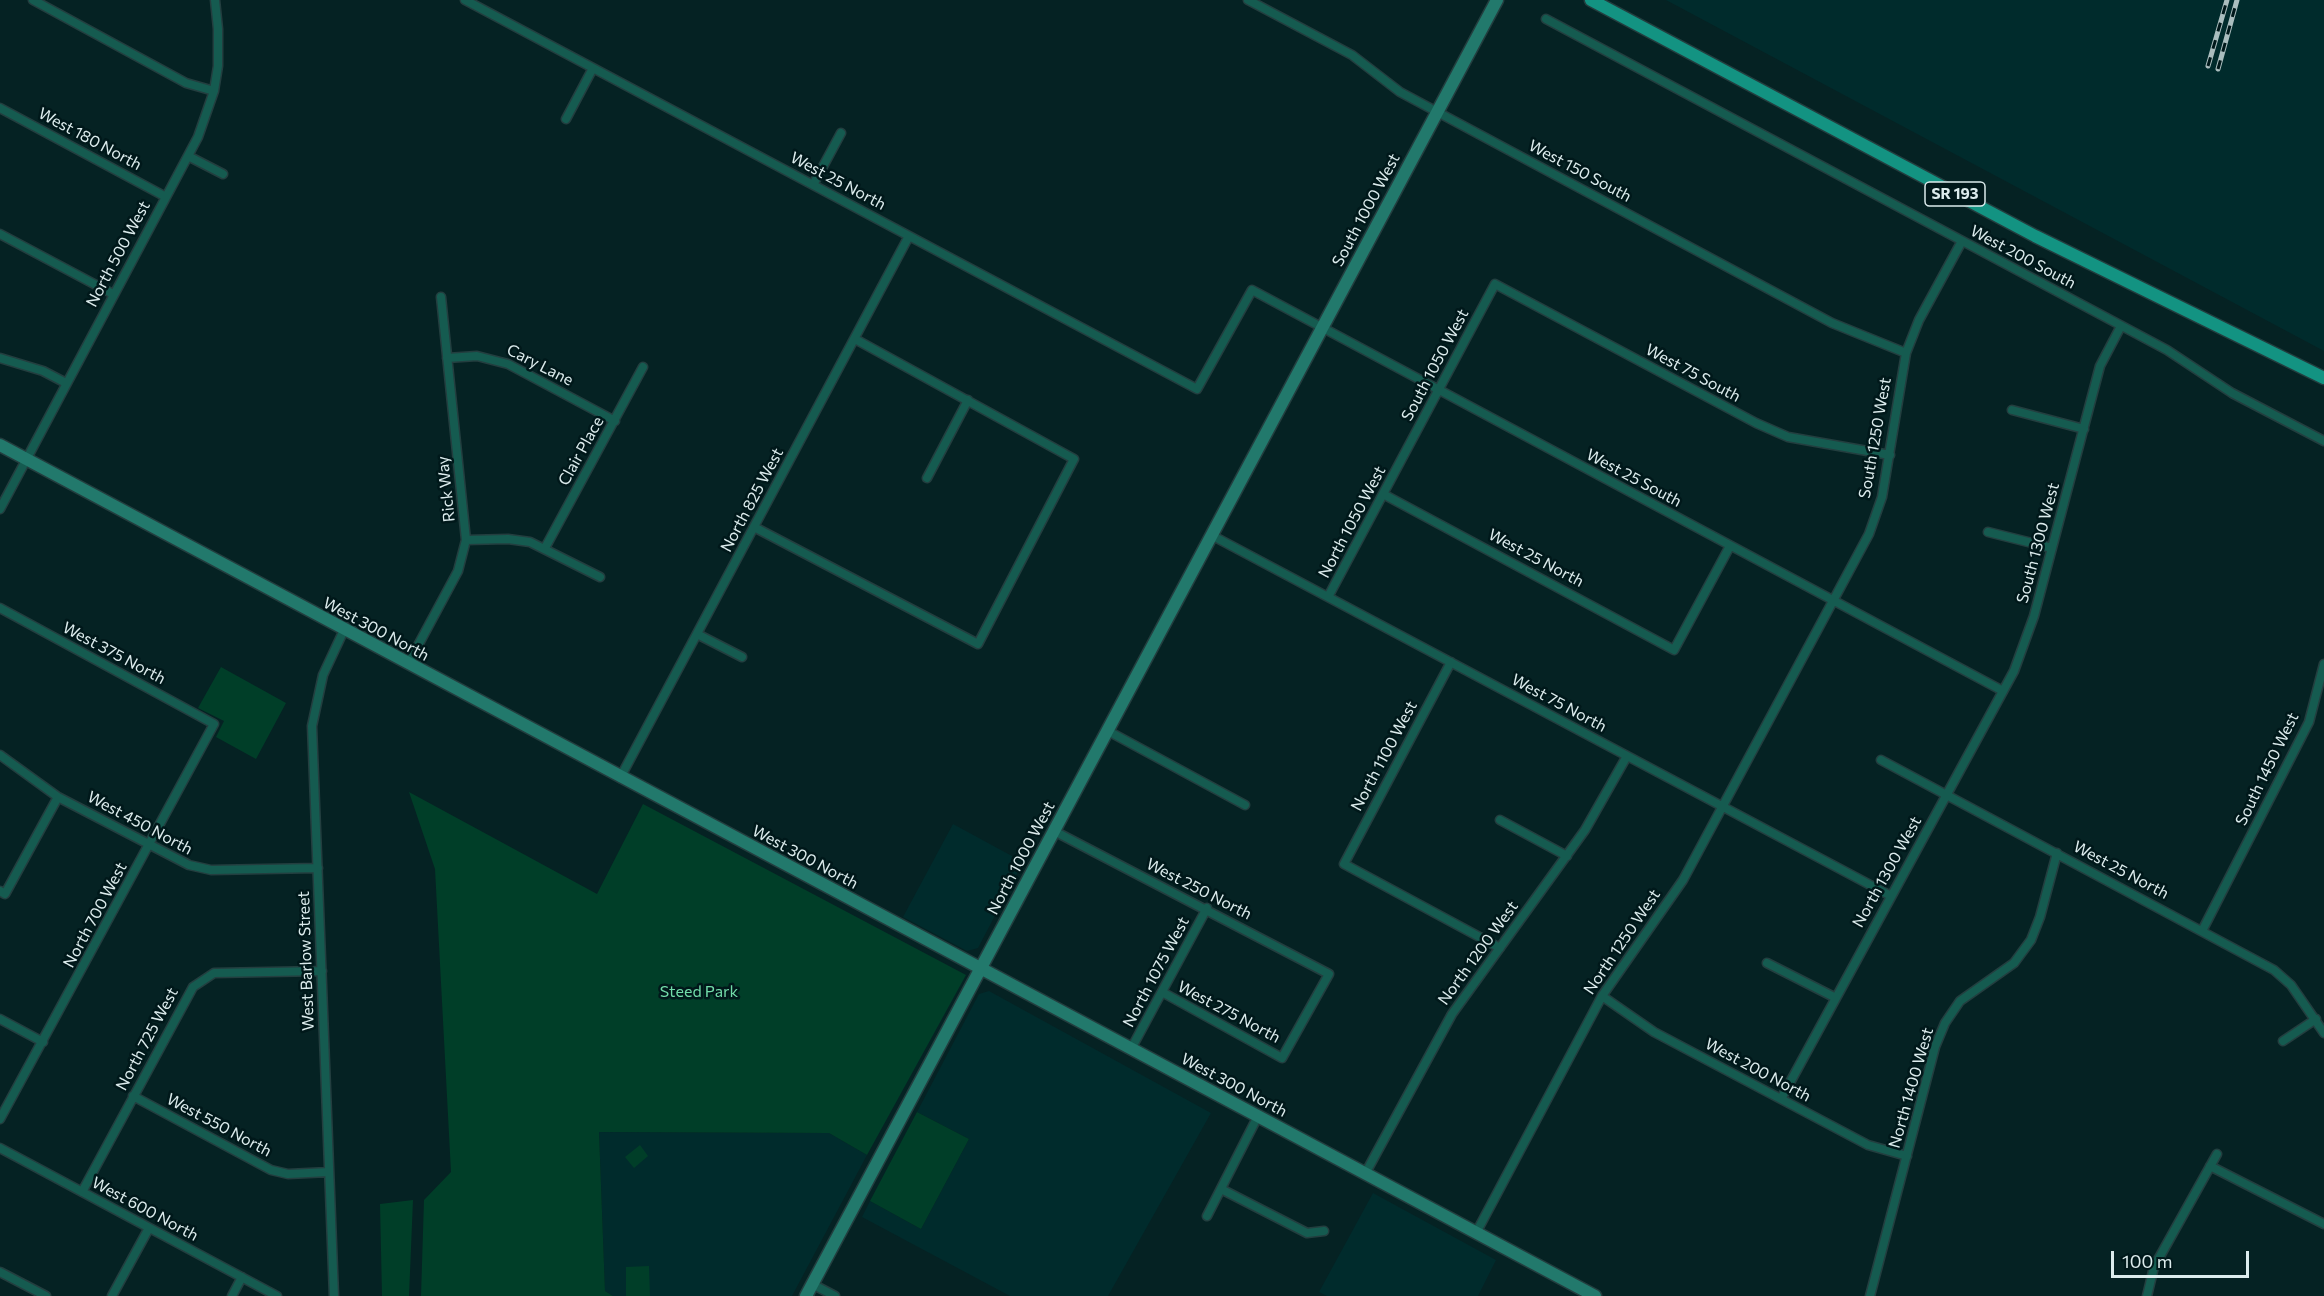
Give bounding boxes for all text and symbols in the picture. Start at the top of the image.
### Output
street label: West 180 North [35,104,145,174]
street label: West 150 South [1525,136,1635,206]
street label: West 25 North [787,148,889,214]
street label: South 1000 West [1328,150,1404,270]
road number: SR 193 [1925,182,1985,206]
street label: North 500 West [82,198,154,310]
street label: West 200 South [1967,221,2079,293]
street label: South 1050 West [1397,306,1473,424]
street label: Cary Lane [503,340,577,390]
street label: West 75 South [1642,340,1744,406]
street label: South 1250 West [1855,376,1895,500]
street label: Clair Place [554,413,608,489]
street label: North 825 West [717,445,787,555]
street label: West 25 South [1583,445,1685,511]
street label: Rick Way [433,455,459,523]
street label: North 1050 West [1314,463,1390,581]
street label: South 1300 West [2013,481,2063,605]
street label: West 25 North [1485,525,1587,591]
street label: West 300 North [320,593,432,665]
street label: West 375 North [59,618,169,688]
street label: West 75 North [1508,670,1610,736]
street label: North 1100 West [1347,698,1421,814]
street label: South 1450 West [2231,709,2303,829]
street label: West 450 North [84,787,196,859]
street label: North 1000 West [983,798,1059,918]
street label: North 1300 West [1849,813,1925,931]
street label: West 300 North [749,821,861,893]
street label: West 25 North [2070,837,2172,903]
street label: West 250 North [1143,854,1255,924]
street label: North 700 West [59,859,131,971]
street label: North 1250 West [1580,886,1664,998]
street label: West Barlow Street [294,891,318,1031]
street label: North 1200 West [1434,897,1522,1009]
street label: North 1075 West [1119,914,1193,1030]
street label: West 275 North [1174,977,1284,1047]
park label: Steed Park [660,982,738,1002]
street label: North 725 West [112,984,182,1094]
street label: North 1400 West [1885,1025,1937,1151]
street label: West 200 North [1702,1034,1814,1106]
street label: West 300 North [1178,1049,1290,1121]
street label: West 550 North [163,1089,275,1161]
street label: West 600 North [88,1173,202,1245]
scale bar [2114,1239,2252,1277]
text: 100 m [2122,1250,2172,1272]

